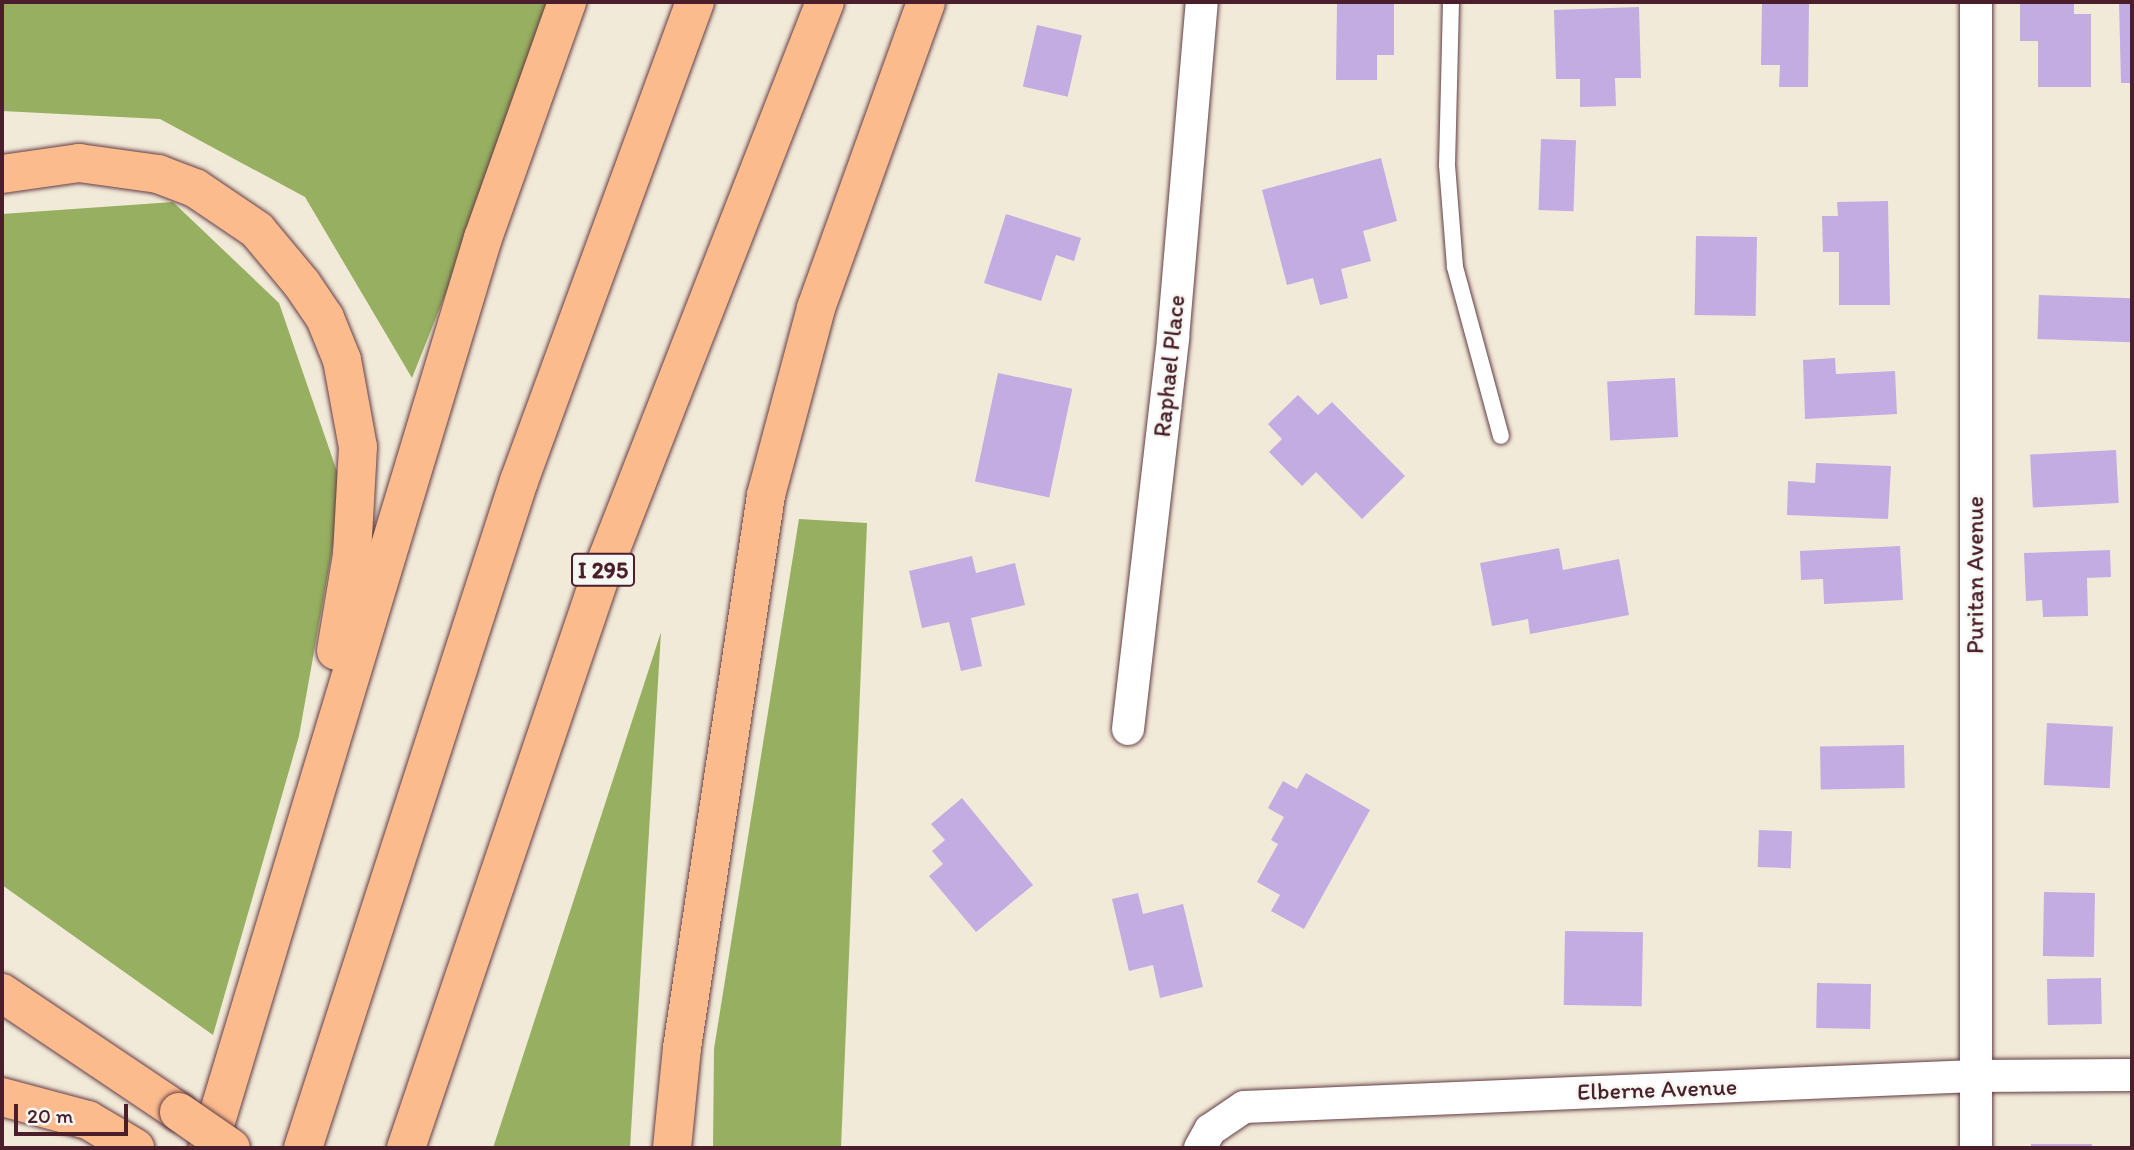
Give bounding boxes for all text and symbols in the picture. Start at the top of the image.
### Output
street label: Raphael Place [1147,293,1191,439]
street label: Puritan Avenue [1961,496,1989,654]
road number: I 295 [570,550,636,590]
street label: Elberne Avenue [1577,1072,1737,1106]
scale bar [18,1090,131,1134]
text: 20 m [27,1103,73,1128]

